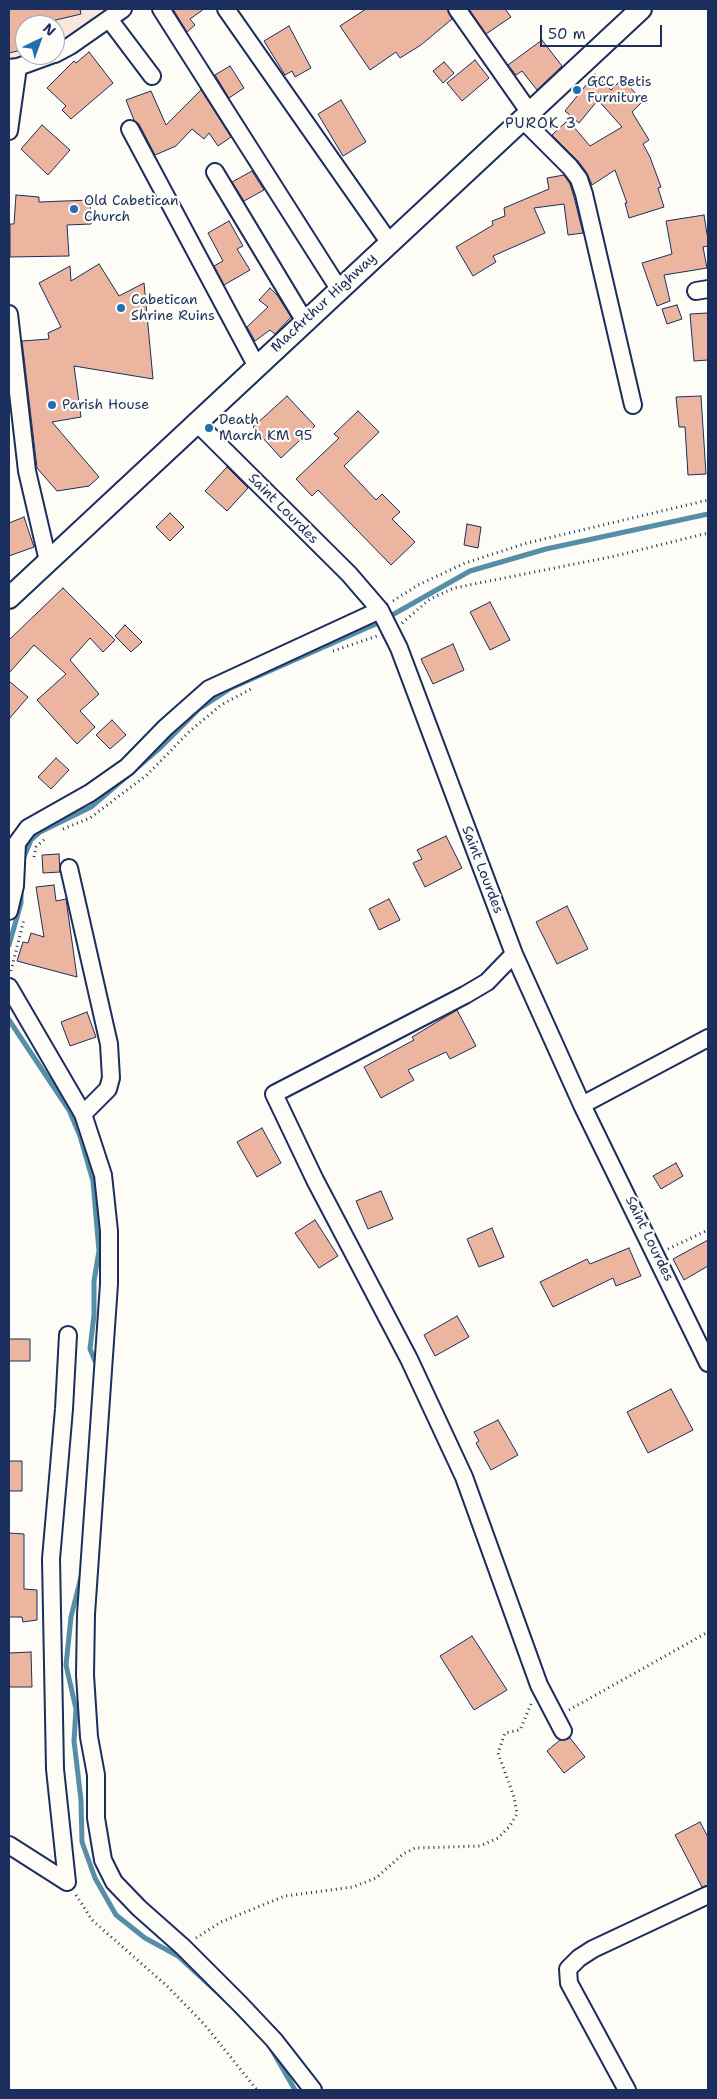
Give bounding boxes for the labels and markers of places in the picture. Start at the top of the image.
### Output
place label: GCC Betis Furniture [587,74,652,106]
marker: GCC Betis Furniture [571,84,583,96]
place label: Old Cabetican Church [84,193,179,226]
marker: Old Cabetican Church [68,203,80,215]
place label: Cabetican Shrine Ruins [131,292,215,324]
marker: Cabetican Shrine Ruins [115,302,127,314]
place label: Parish House [62,397,149,413]
marker: Parish House [46,399,58,411]
place label: Death March KM 95 [219,412,312,444]
marker: Death March KM 95 [203,422,215,434]

